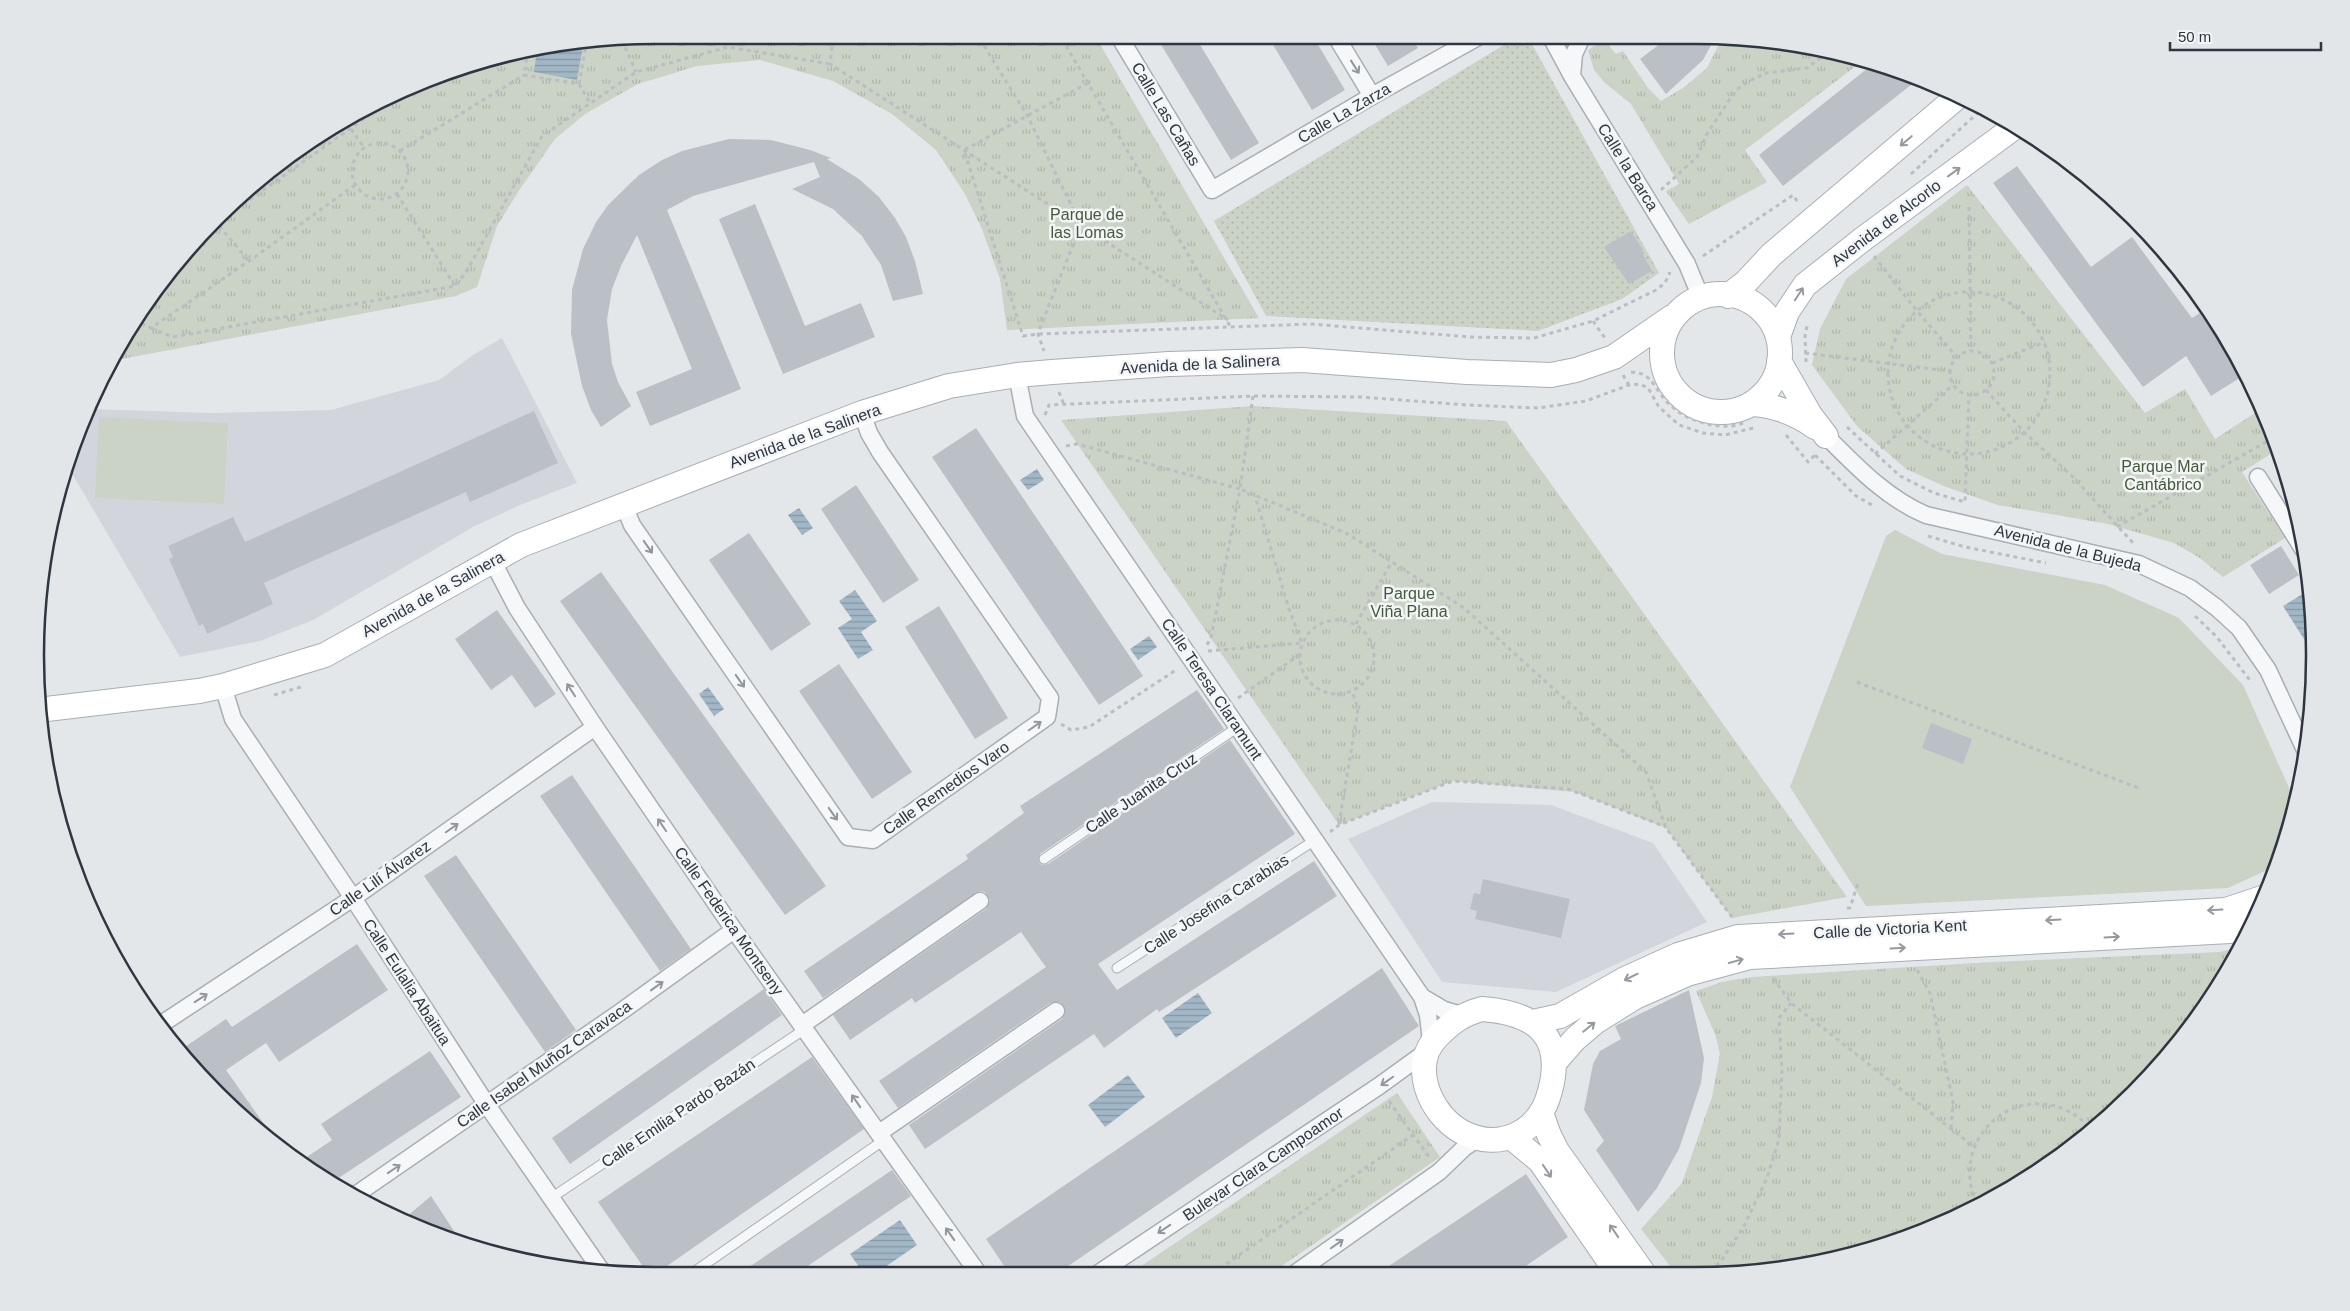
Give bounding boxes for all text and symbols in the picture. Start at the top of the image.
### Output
scale bar [2170,20,2321,52]
text: 50 m [2178,28,2211,45]
street label: Calle Las Cañas [1128,59,1204,169]
one-way arrow [1350,59,1360,73]
street label: Calle La Zarza [1295,80,1393,146]
street label: Calle la Barca [1594,120,1662,214]
one-way arrow [1899,135,1912,146]
one-way arrow [1947,167,1960,178]
street label: Avenida de Alcorlo [1828,176,1944,270]
park label: Parque de las Lomas [1050,206,1124,241]
one-way arrow [1794,287,1804,301]
street label: Avenida de la Salinera [1120,351,1280,377]
street label: Avenida de la Salinera [727,401,883,471]
park label: Parque Mar Cantábrico [2121,458,2205,493]
street label: Avenida de la Bujeda [1993,521,2143,575]
one-way arrow [643,540,653,554]
street label: Avenida de la Salinera [359,548,507,640]
park label: Parque Viña Plana [1370,585,1448,620]
street label: Calle Teresa Claramunt [1158,615,1266,763]
one-way arrow [735,674,745,688]
one-way arrow [566,683,576,697]
one-way arrow [1028,721,1042,731]
street label: Calle Remedios Varo [880,738,1012,838]
street label: Calle Juanita Cruz [1082,749,1200,837]
one-way arrow [828,807,838,821]
one-way arrow [657,818,667,832]
one-way arrow [444,823,458,833]
street label: Calle Lilí Álvarez [326,836,434,919]
street label: Calle Federica Montseny [671,844,787,998]
street label: Calle Josefina Carabias [1141,851,1291,957]
one-way arrow [2208,906,2224,915]
one-way arrow [2046,915,2062,924]
street label: Calle Eulalia Abaitua [360,916,454,1048]
street label: Calle de Victoria Kent [1813,916,1968,942]
one-way arrow [1778,929,1794,939]
one-way arrow [2104,932,2120,942]
one-way arrow [1889,944,1905,953]
one-way arrow [1728,955,1744,965]
one-way arrow [1624,973,1639,982]
one-way arrow [649,981,663,991]
one-way arrow [194,993,208,1003]
street label: Calle Isabel Muñoz Caravaca [454,997,635,1131]
one-way arrow [1582,1022,1595,1033]
street label: Calle Emilia Pardo Bazán [598,1055,758,1171]
one-way arrow [1380,1076,1394,1086]
one-way arrow [851,1094,861,1108]
street label: Bulevar Clara Campoamor [1180,1104,1347,1224]
one-way arrow [387,1164,401,1174]
one-way arrow [1542,1164,1552,1178]
one-way arrow [1157,1224,1171,1235]
one-way arrow [1609,1224,1619,1238]
one-way arrow [945,1227,955,1241]
one-way arrow [1330,1239,1344,1249]

